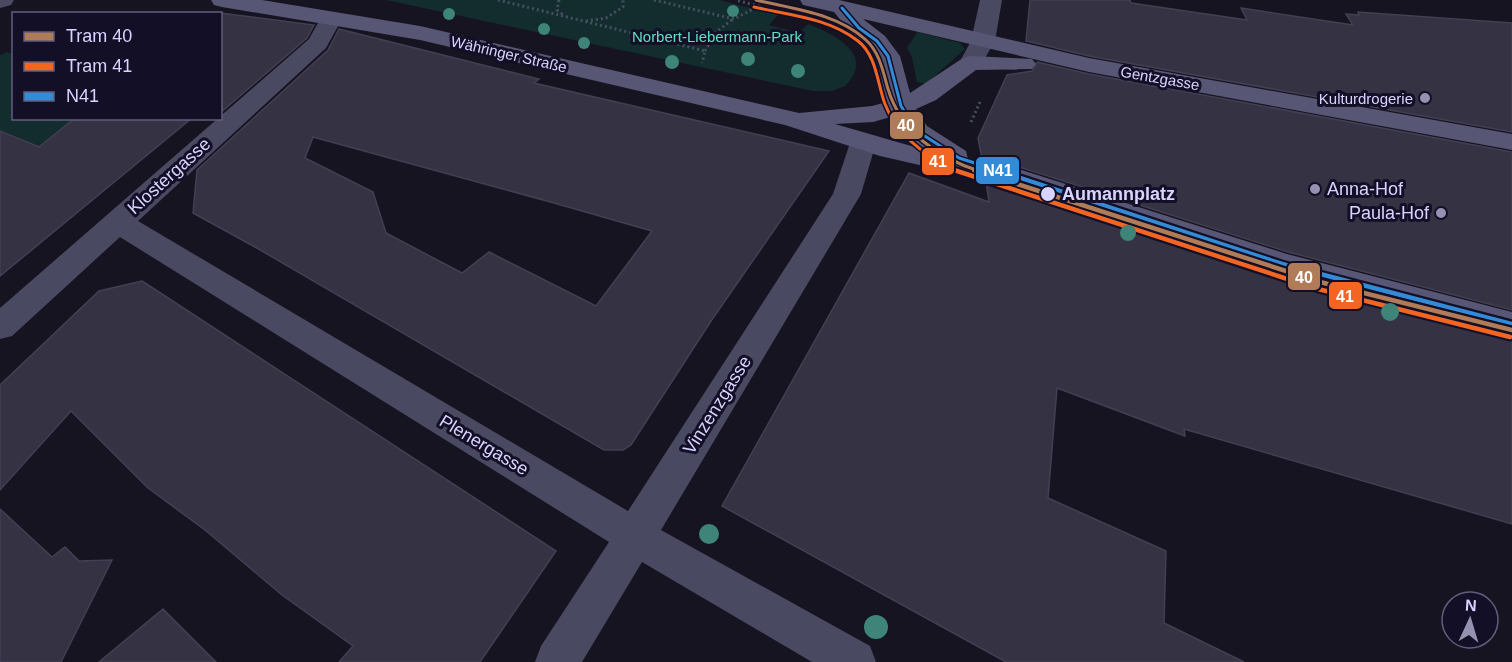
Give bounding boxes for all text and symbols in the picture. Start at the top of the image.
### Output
legend [12,12,222,120]
text: Tram 40 [66,26,132,46]
park label: Norbert-Liebermann-Park [632,28,803,45]
street label: Währinger Straße [449,32,569,76]
text: Tram 41 [66,56,132,76]
street label: Gentzgasse [1119,63,1201,93]
text: N41 [66,86,99,106]
place label: Kulturdrogerie [1319,90,1413,107]
marker: Kulturdrogerie [1418,91,1432,105]
line badge: 40 [889,111,924,140]
text: 40 [897,117,915,134]
street label: Klostergasse [124,134,214,218]
line badge: 41 [921,147,955,176]
text: 41 [929,153,947,170]
line badge: N41 [975,156,1020,185]
text: N41 [983,162,1013,179]
place label: Anna-Hof [1327,179,1404,199]
marker: Anna-Hof [1308,182,1322,196]
place label: Aumannplatz [1062,184,1175,204]
marker: Aumannplatz [1039,185,1057,203]
place label: Paula-Hof [1349,203,1430,223]
marker: Paula-Hof [1434,206,1448,220]
line badge: 40 [1287,262,1321,291]
text: 40 [1295,269,1313,286]
line badge: 41 [1328,281,1363,310]
text: 41 [1336,288,1354,305]
street label: Vinzenzgasse [679,352,755,458]
street label: Plenergasse [436,411,532,479]
north arrow [1440,590,1500,650]
text: N [1465,597,1477,614]

